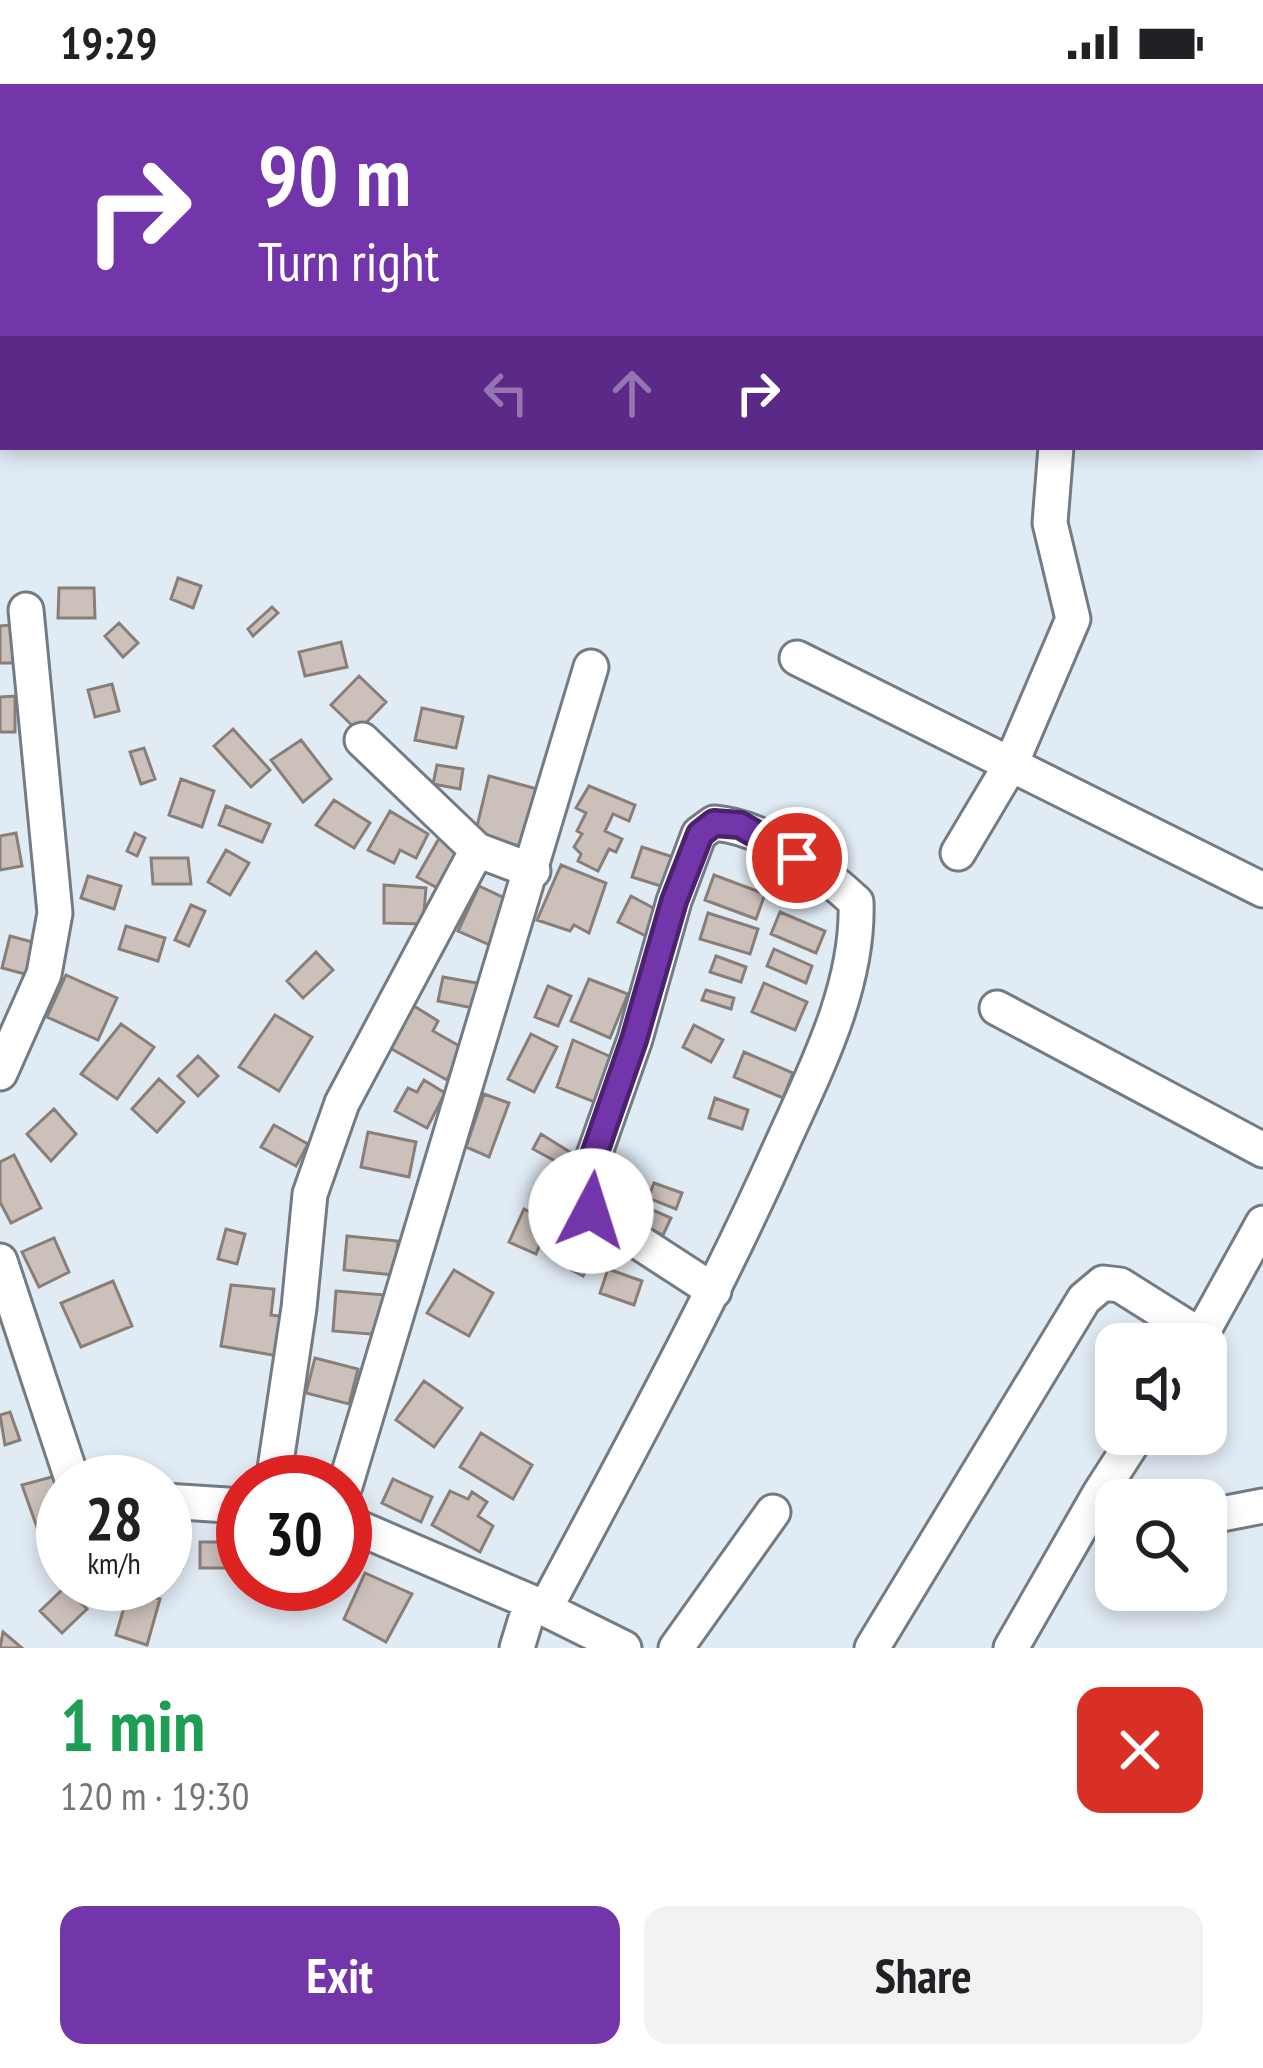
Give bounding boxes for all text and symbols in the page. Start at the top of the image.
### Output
text: 19:29 [60,13,157,71]
text: 90 m [258,120,411,229]
icon: right [60,132,216,288]
text: Turn right [258,226,439,296]
icon: left [473,360,539,426]
icon: ahead [599,360,665,426]
icon: right [725,360,791,426]
pin [746,807,848,909]
icon: arrive [764,825,830,891]
position arrow [528,1148,654,1274]
map controls [1095,1323,1227,1611]
button: sound [1095,1323,1227,1455]
speed limit sign: 30 [216,1455,372,1611]
text: 28 [85,1479,143,1557]
button: search [1095,1479,1227,1611]
text: km/h [87,1543,141,1582]
text: 1 min [60,1678,205,1771]
button: close [1077,1687,1203,1813]
text: 120 m · 19:30 [60,1770,249,1821]
button: Exit [60,1906,620,2044]
button: Share [644,1906,1203,2044]

